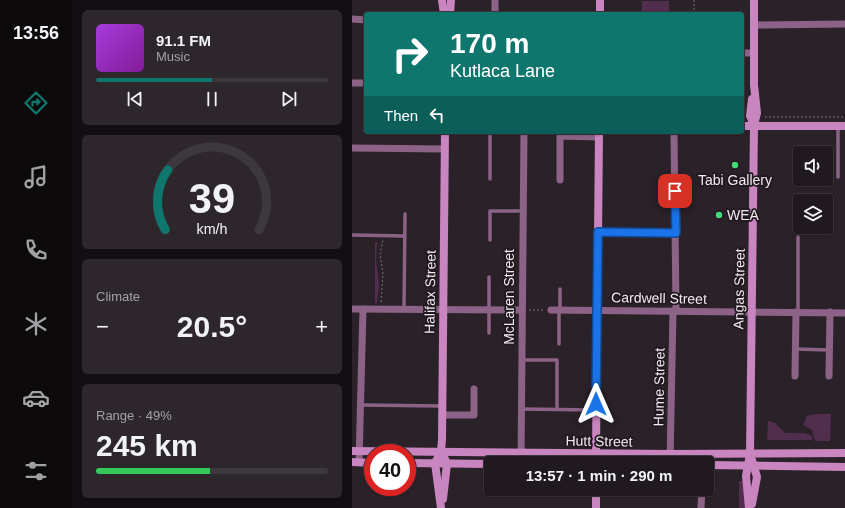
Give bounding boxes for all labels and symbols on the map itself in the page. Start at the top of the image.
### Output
marker: Tabi Gallery [730,160,740,170]
place label: Tabi Gallery [698,172,772,188]
pin [658,174,692,208]
place label: WEA [727,207,760,223]
marker: WEA [714,210,724,220]
street label: Angas Street [730,248,748,330]
street label: McLaren Street [501,249,517,345]
street label: Halifax Street [421,250,439,334]
street label: Cardwell Street [611,289,707,307]
street label: Hume Street [650,347,668,426]
position arrow [575,383,617,425]
street label: Hutt Street [565,432,633,450]
speed limit sign: 40 [364,444,416,496]

